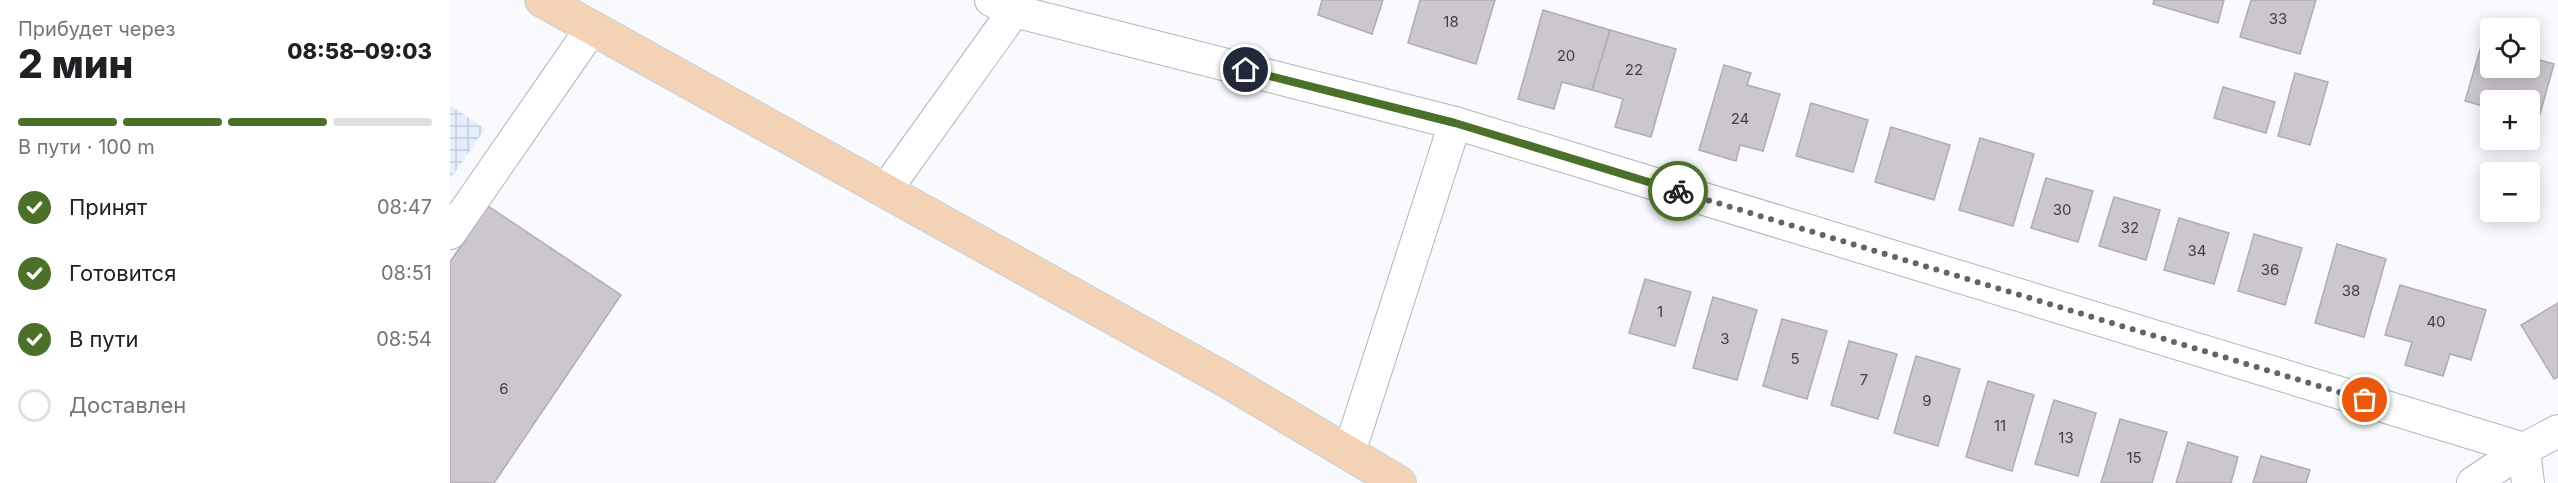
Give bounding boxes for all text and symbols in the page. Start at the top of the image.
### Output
house number: 33 [2269,9,2287,28]
house number: 18 [1443,12,1459,31]
text: Прибудет через [18,17,175,41]
map controls [2480,18,2540,222]
button: locate [2480,18,2540,78]
text: 08:58–09:03 [287,38,432,64]
text: 2 мин [18,40,133,87]
pin [1220,44,1271,95]
house number: 20 [1557,46,1575,65]
icon: home [1229,53,1262,86]
house number: 22 [1625,60,1643,79]
button: + [2480,90,2540,150]
house number: 24 [1731,109,1749,128]
text: В пути · 100 m [18,135,155,159]
courier [1648,161,1708,221]
button: − [2480,162,2540,222]
icon: bike [1662,175,1695,208]
icon: check [18,191,51,224]
text: Принят [69,194,147,220]
text: 08:47 [377,195,432,219]
house number: 30 [2053,200,2071,219]
house number: 32 [2121,218,2139,237]
house number: 34 [2188,241,2206,260]
icon: check [18,257,51,290]
text: Готовится [69,260,176,286]
house number: 36 [2261,260,2279,279]
text: 08:51 [381,261,432,285]
house number: 38 [2342,281,2360,300]
house number: 1 [1657,302,1663,321]
house number: 40 [2426,312,2446,331]
icon: check [18,323,51,356]
text: В пути [69,326,138,352]
text: 08:54 [376,327,432,351]
house number: 3 [1720,329,1730,348]
house number: 5 [1790,349,1800,368]
house number: 7 [1860,370,1868,389]
pin [2339,374,2390,425]
house number: 6 [499,379,509,398]
icon: bag [2348,383,2381,416]
house number: 9 [1922,391,1932,410]
text: Доставлен [69,392,186,418]
house number: 11 [1994,416,2006,435]
house number: 13 [2058,428,2074,447]
house number: 15 [2126,448,2142,467]

